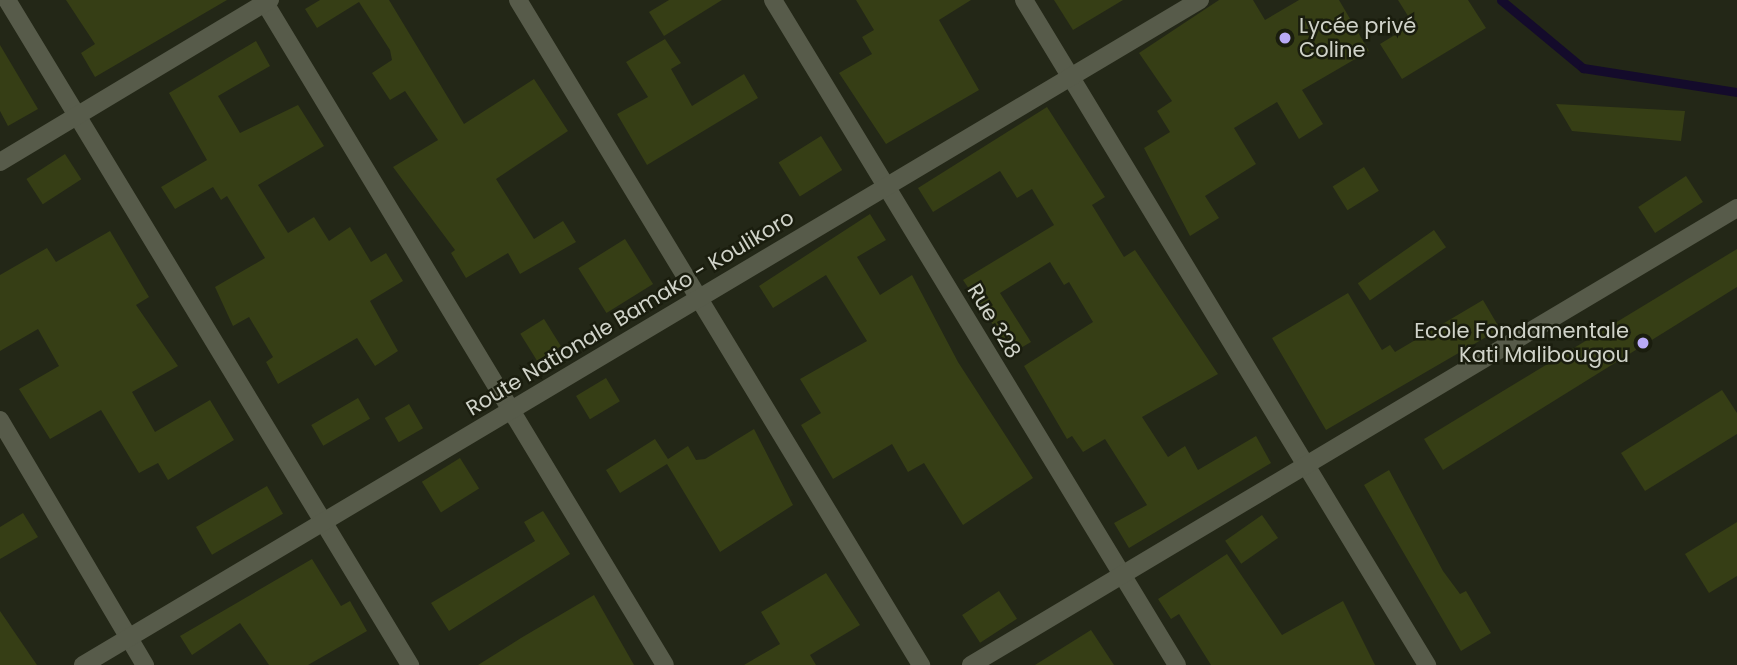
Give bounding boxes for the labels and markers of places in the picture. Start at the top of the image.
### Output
place label: Lycée privé Coline [1299,13,1416,63]
marker: Lycée privé Coline [1277,30,1293,46]
place label: Ecole Fondamentale Kati Malibougou [1414,318,1629,368]
marker: Ecole Fondamentale Kati Malibougou [1635,335,1651,351]

